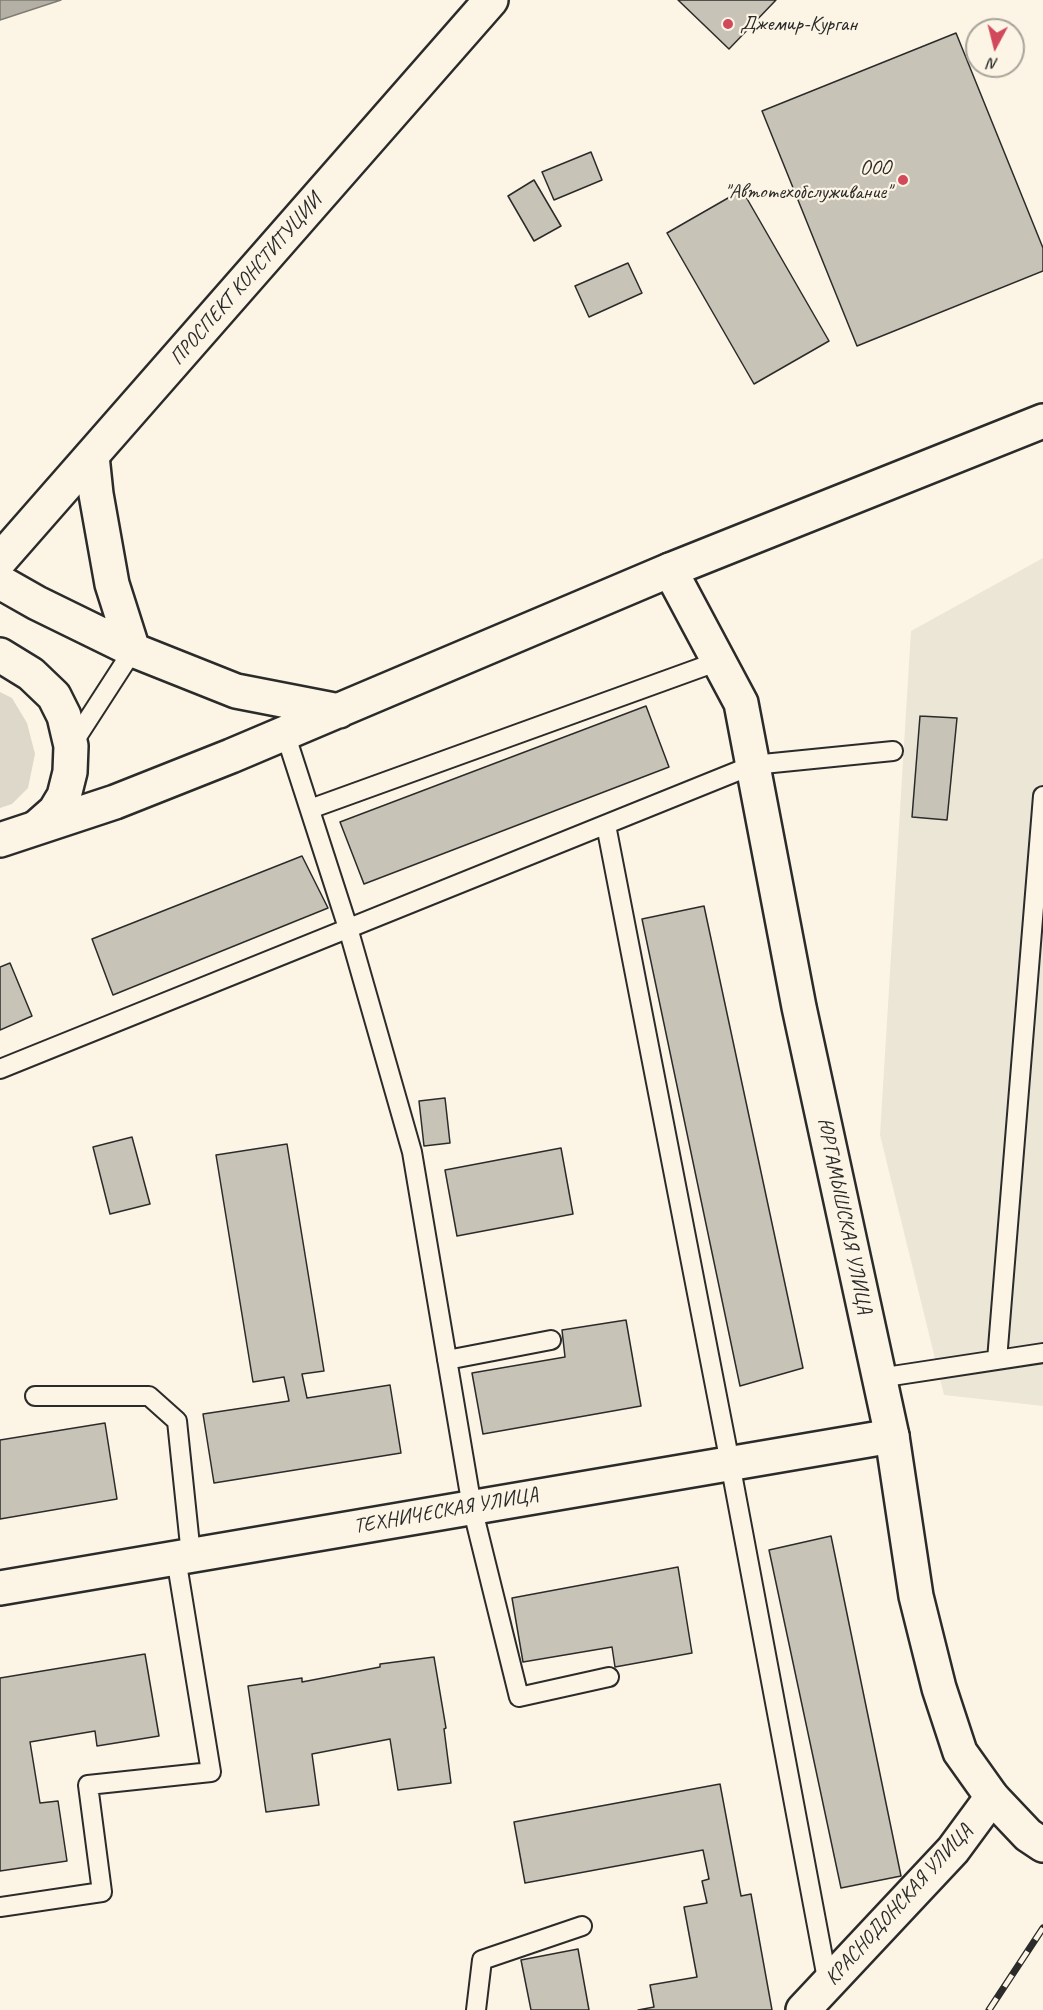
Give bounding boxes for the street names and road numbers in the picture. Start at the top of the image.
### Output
street label: ПРОСПЕКТ КОНСТИТУЦИИ [165,189,327,371]
street label: ЮРГАМЫШСКАЯ УЛИЦА [811,1116,877,1316]
street label: ТЕХНИЧЕСКАЯ УЛИЦА [352,1482,540,1540]
street label: КРАСНОДОНСКАЯ УЛИЦА [820,1819,978,1991]

